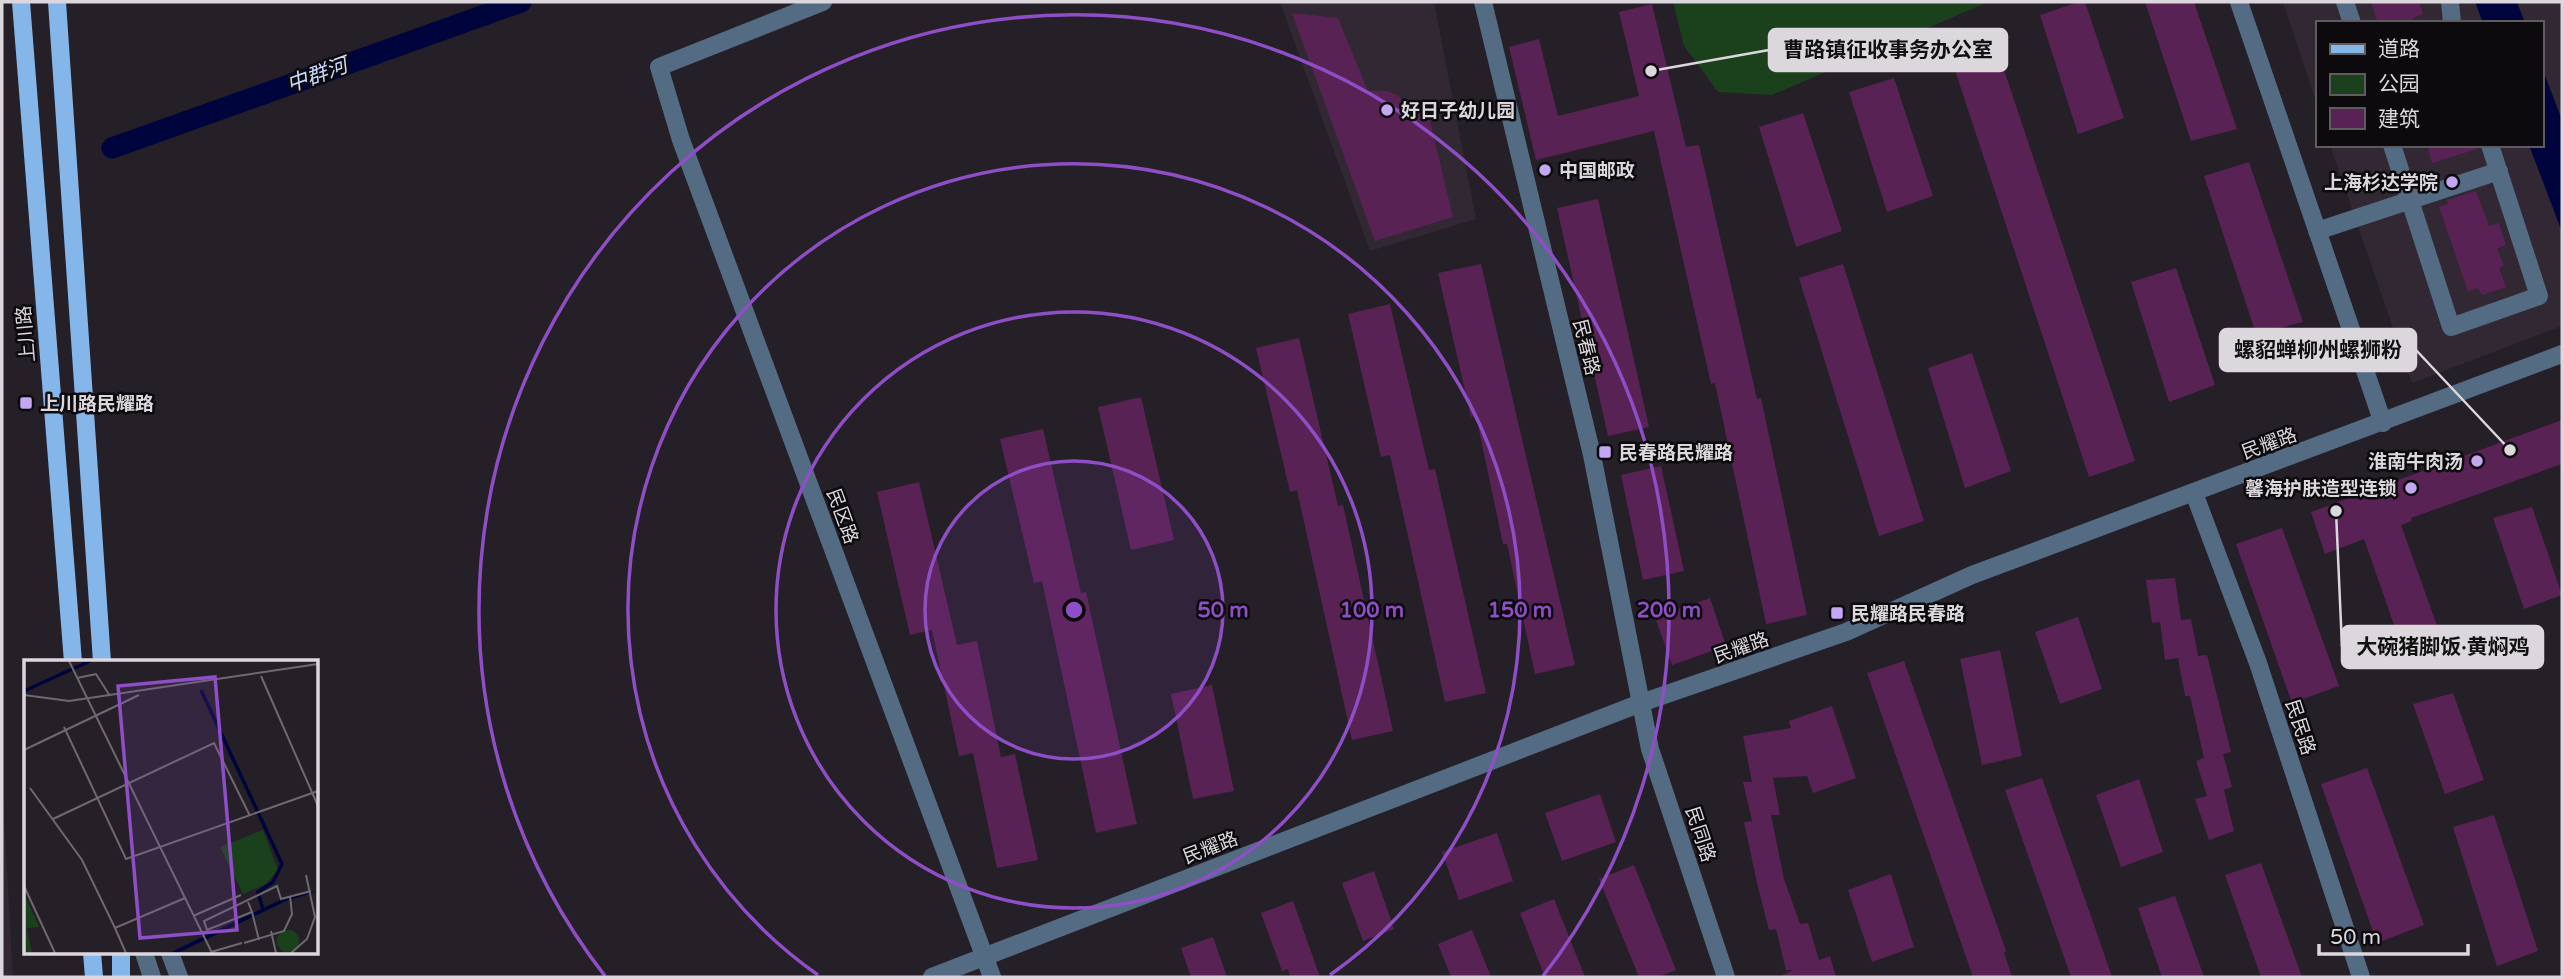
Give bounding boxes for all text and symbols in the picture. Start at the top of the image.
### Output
legend [2316,21,2543,147]
callout: 曹路镇征收事务办公室 [1769,29,2007,71]
text: 道路 [2378,37,2420,62]
text: 曹路镇征收事务办公室 [1783,38,1993,63]
water label: 中群河 [283,52,355,98]
text: 公园 [2378,72,2420,97]
place label: 好日子幼儿园 [1401,100,1515,122]
marker: 好日子幼儿园 [1379,102,1395,118]
text: 建筑 [2378,107,2420,132]
place label: 中国邮政 [1559,160,1635,182]
marker: 中国邮政 [1537,162,1553,178]
place label: 上海杉达学院 [2324,172,2438,194]
marker: 上海杉达学院 [2444,174,2460,190]
street label: 上川路 [13,305,39,363]
street label: 民春路 [1568,317,1604,378]
callout: 螺貂蝉柳州螺狮粉 [2220,329,2416,371]
text: 螺貂蝉柳州螺狮粉 [2234,338,2402,363]
place label: 上川路民耀路 [40,393,154,415]
marker: 上川路民耀路 [18,395,34,411]
street label: 民耀路 [2239,424,2300,464]
place label: 民春路民耀路 [1619,442,1733,464]
marker: 民春路民耀路 [1597,444,1613,460]
place label: 淮南牛肉汤 [2368,451,2463,473]
marker: 淮南牛肉汤 [2469,453,2485,469]
place label: 馨海护肤造型连锁 [2245,478,2397,500]
marker: 馨海护肤造型连锁 [2403,480,2419,496]
street label: 民区路 [822,486,862,547]
centre of rings [1062,598,1086,622]
text: 50 m [1197,598,1249,623]
text: 100 m [1340,598,1404,623]
text: 150 m [1488,598,1552,623]
text: 200 m [1637,598,1701,623]
place label: 民耀路民春路 [1851,603,1965,625]
marker: 民耀路民春路 [1829,605,1845,621]
callout: 大碗猪脚饭·黄焖鸡 [2342,626,2543,668]
street label: 民耀路 [1711,628,1772,668]
text: 大碗猪脚饭·黄焖鸡 [2356,635,2530,660]
inset map [24,660,318,954]
street label: 民民路 [2281,697,2319,758]
street label: 民同路 [1681,804,1719,865]
street label: 民耀路 [1180,827,1241,868]
scale bar [2319,912,2468,956]
text: 50 m [2330,925,2381,950]

